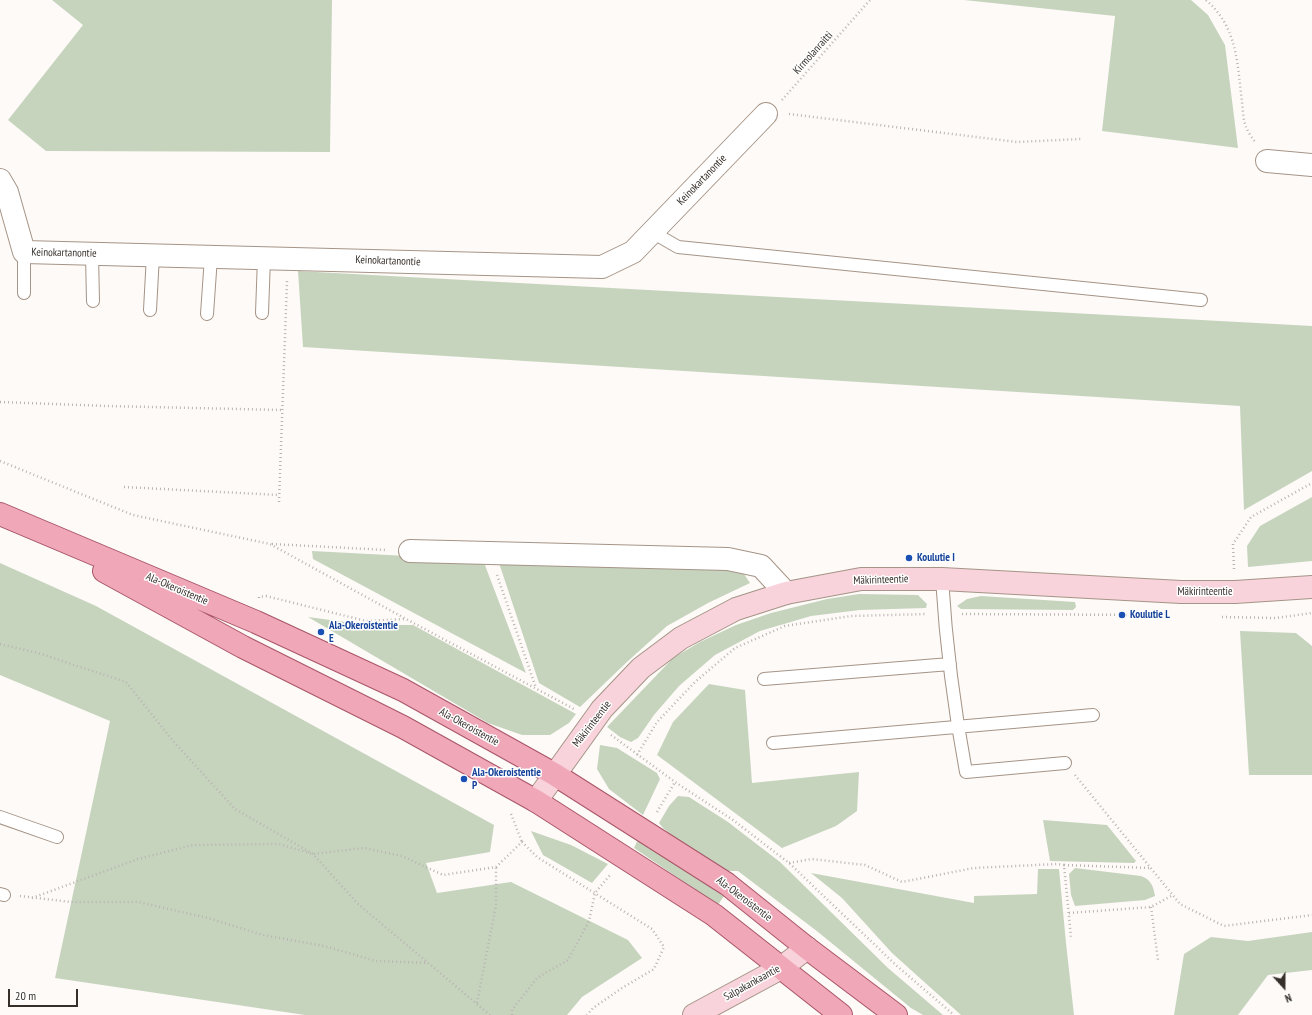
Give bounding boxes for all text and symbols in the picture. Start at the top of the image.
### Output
street label: Kirmolanraitti [790,29,836,77]
street label: Keinokartanontie [675,152,729,208]
street label: Keinokartanontie [31,246,97,260]
street label: Keinokartanontie [355,253,421,269]
place label: Koulutie I [917,551,955,565]
marker: Koulutie I [904,553,914,563]
street label: Ala-Okeroistentie [144,570,210,608]
street label: Mäkirinteentie [853,572,909,588]
street label: Mäkirinteentie [1177,585,1233,599]
place label: Koulutie L [1130,608,1170,622]
marker: Koulutie L [1117,610,1127,620]
place label: Ala-Okeroistentie E [329,619,398,645]
marker: Ala-Okeroistentie E [316,627,326,637]
street label: Mäkirinteentie [570,698,614,750]
street label: Ala-Okeroistentie [437,705,501,749]
place label: Ala-Okeroistentie P [472,766,541,792]
marker: Ala-Okeroistentie P [459,774,469,784]
street label: Ala-Okeroistentie [714,874,774,924]
street label: Salpakankaantie [722,962,782,1004]
north arrow [1264,967,1304,1007]
scale bar [10,981,80,1007]
text: 20 m [15,988,36,1003]
text: N [1283,991,1294,1006]

